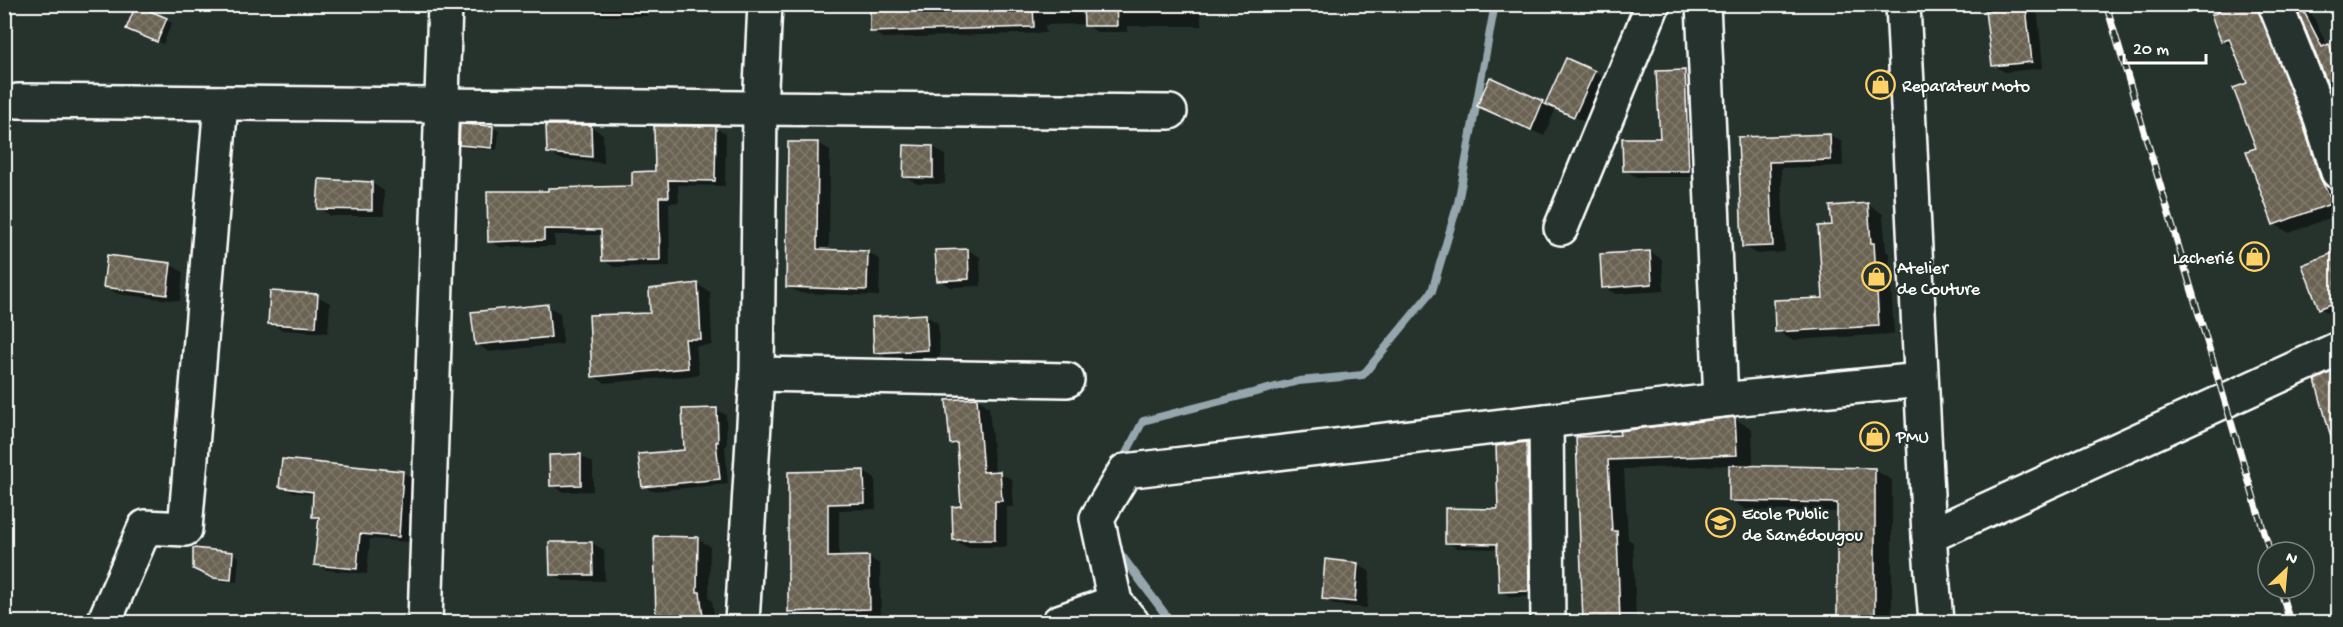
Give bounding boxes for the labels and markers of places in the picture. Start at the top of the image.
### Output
shop icon: Reparateur Moto [1865,69,1897,101]
place label: Reparateur Moto [1902,77,2030,98]
shop icon: Lacherié [2239,241,2271,273]
place label: Lacherié [2173,249,2235,270]
place label: Atelier de Couture [1897,259,1981,301]
shop icon: Atelier de Couture [1860,261,1892,293]
shop icon: PMU [1859,420,1891,452]
place label: PMU [1895,428,1929,449]
place label: Ecole Public de Samédougou [1742,505,1863,547]
school or university icon: Ecole Public de Samédougou [1705,507,1737,539]

